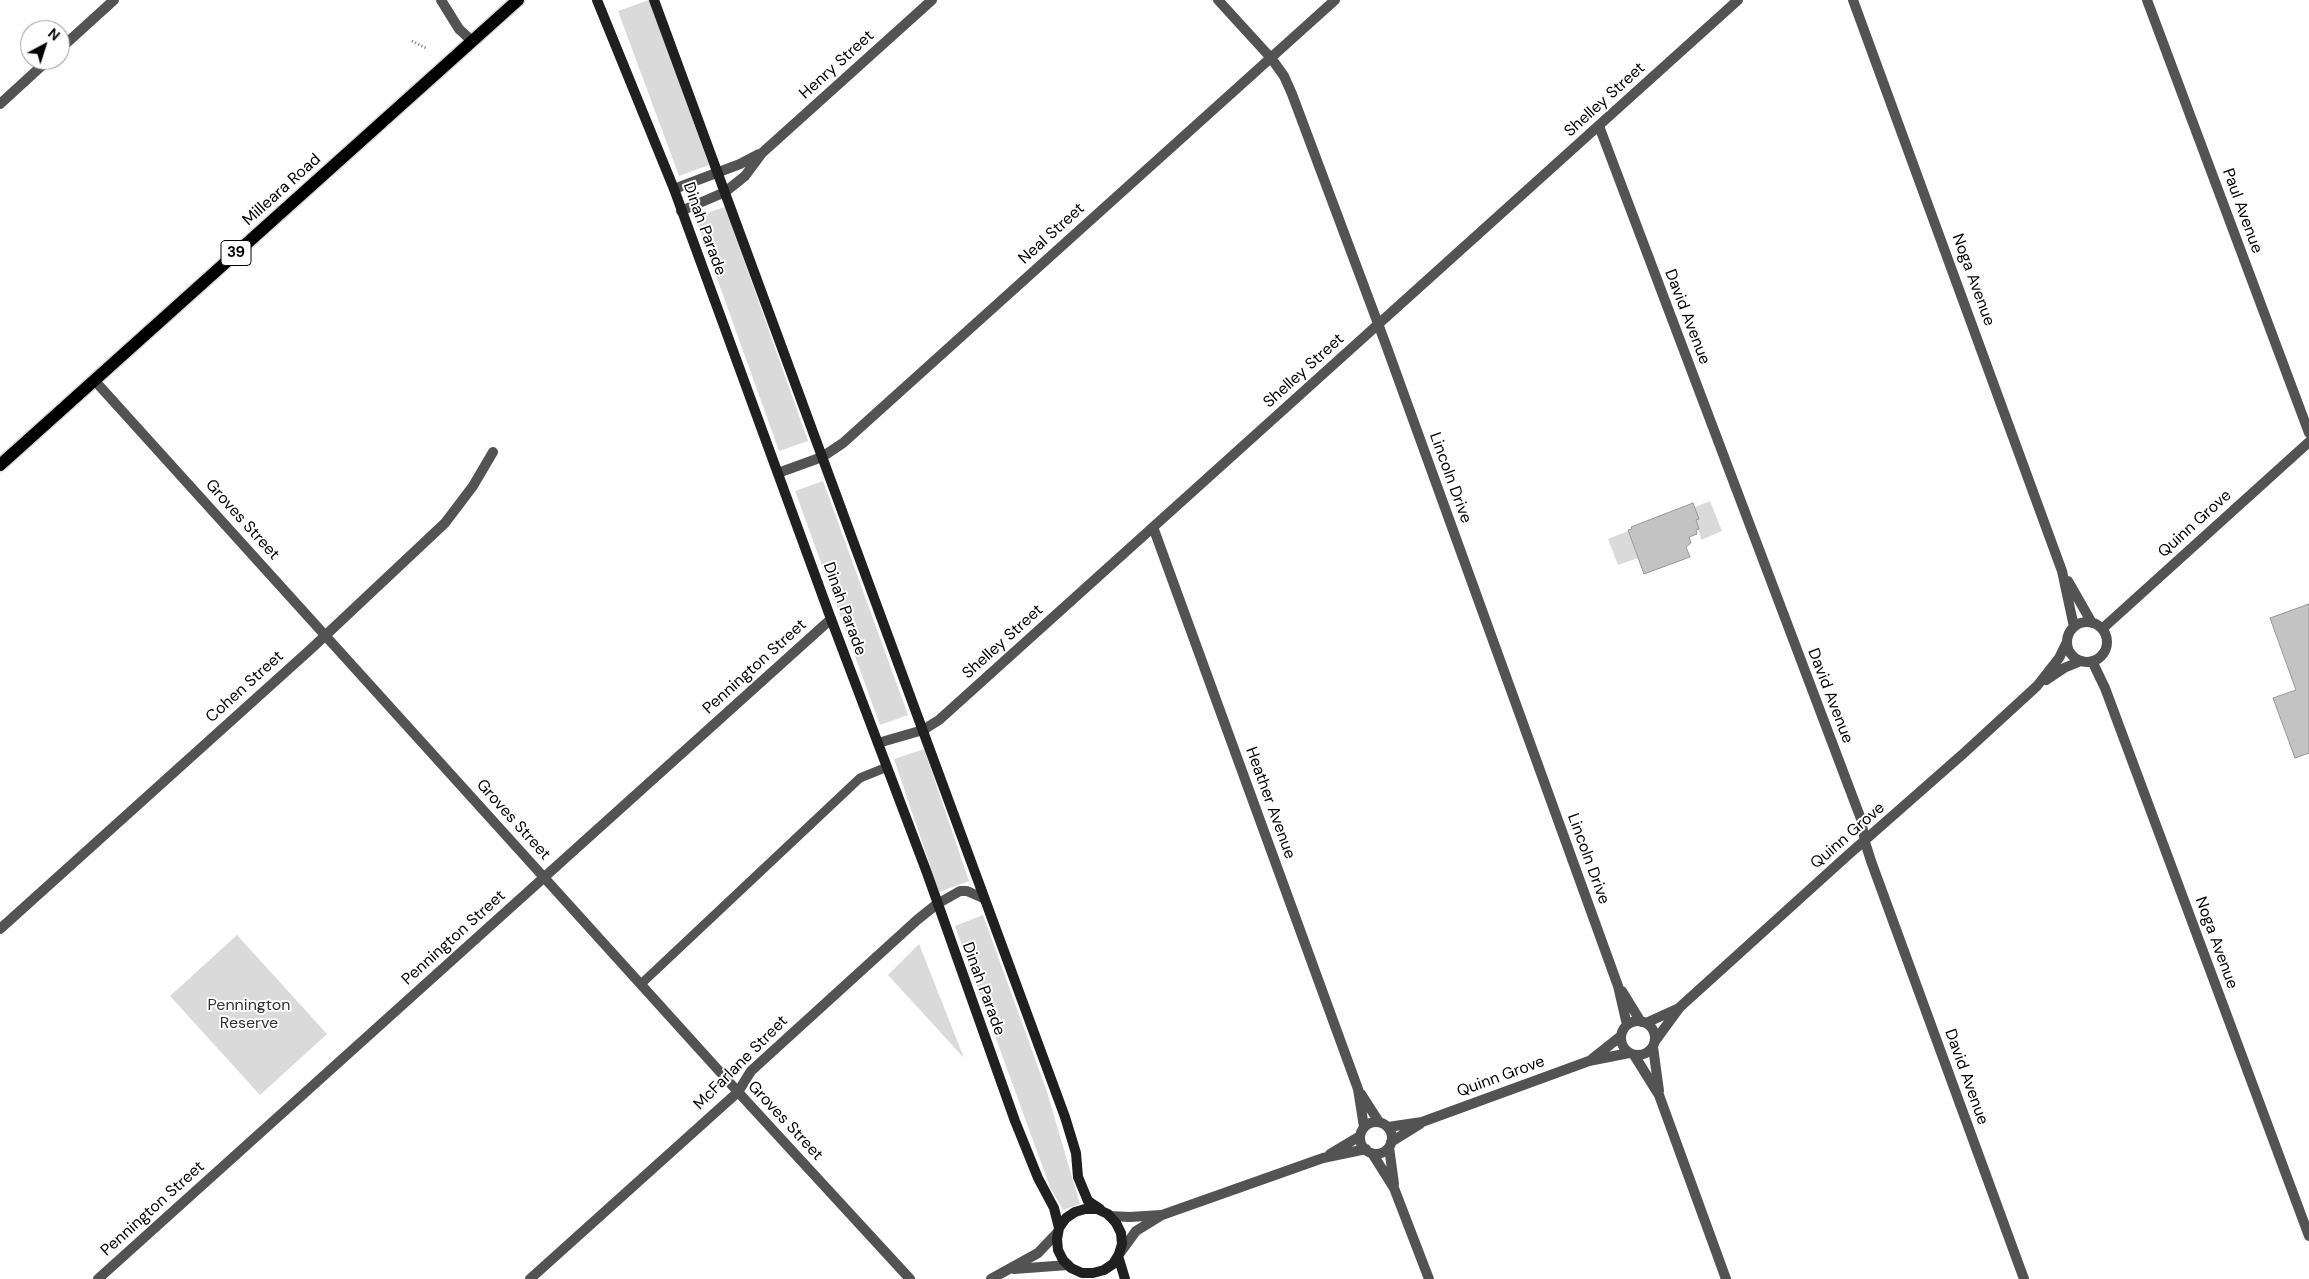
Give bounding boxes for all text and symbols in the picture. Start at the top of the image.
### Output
north arrow [20,20,70,70]
text: N [44,24,64,44]
street label: Henry Street [796,27,878,103]
street label: Shelley Street [1561,59,1649,141]
street label: Milleara Road [239,150,325,230]
street label: Paul Avenue [2218,166,2266,256]
street label: Dinah Parade [678,180,730,278]
street label: Neal Street [1015,199,1089,269]
street label: Noga Avenue [1947,231,1999,329]
road number: 39 [221,240,251,266]
street label: David Avenue [1660,267,1714,367]
street label: Shelley Street [1260,330,1348,412]
street label: Lincoln Drive [1425,430,1475,526]
street label: Groves Street [201,476,283,564]
street label: Quinn Grove [2154,486,2236,562]
street label: Dinah Parade [818,560,870,658]
street label: Shelley Street [959,601,1047,683]
street label: Pennington Street [699,616,811,718]
street label: David Avenue [1803,646,1857,746]
street label: Cohen Street [202,647,288,727]
street label: Heather Avenue [1241,744,1299,862]
street label: Groves Street [472,776,554,864]
street label: Quinn Grove [1807,799,1889,873]
street label: Lincoln Drive [1563,811,1613,907]
street label: Pennington Street [398,887,510,989]
street label: Noga Avenue [2190,894,2242,992]
street label: Dinah Parade [957,940,1009,1038]
park label: Pennington Reserve [208,996,290,1034]
street label: McFarlane Street [690,1012,792,1114]
street label: David Avenue [1940,1027,1992,1127]
street label: Quinn Grove [1455,1052,1547,1102]
street label: Groves Street [743,1077,827,1165]
street label: Pennington Street [97,1158,209,1260]

